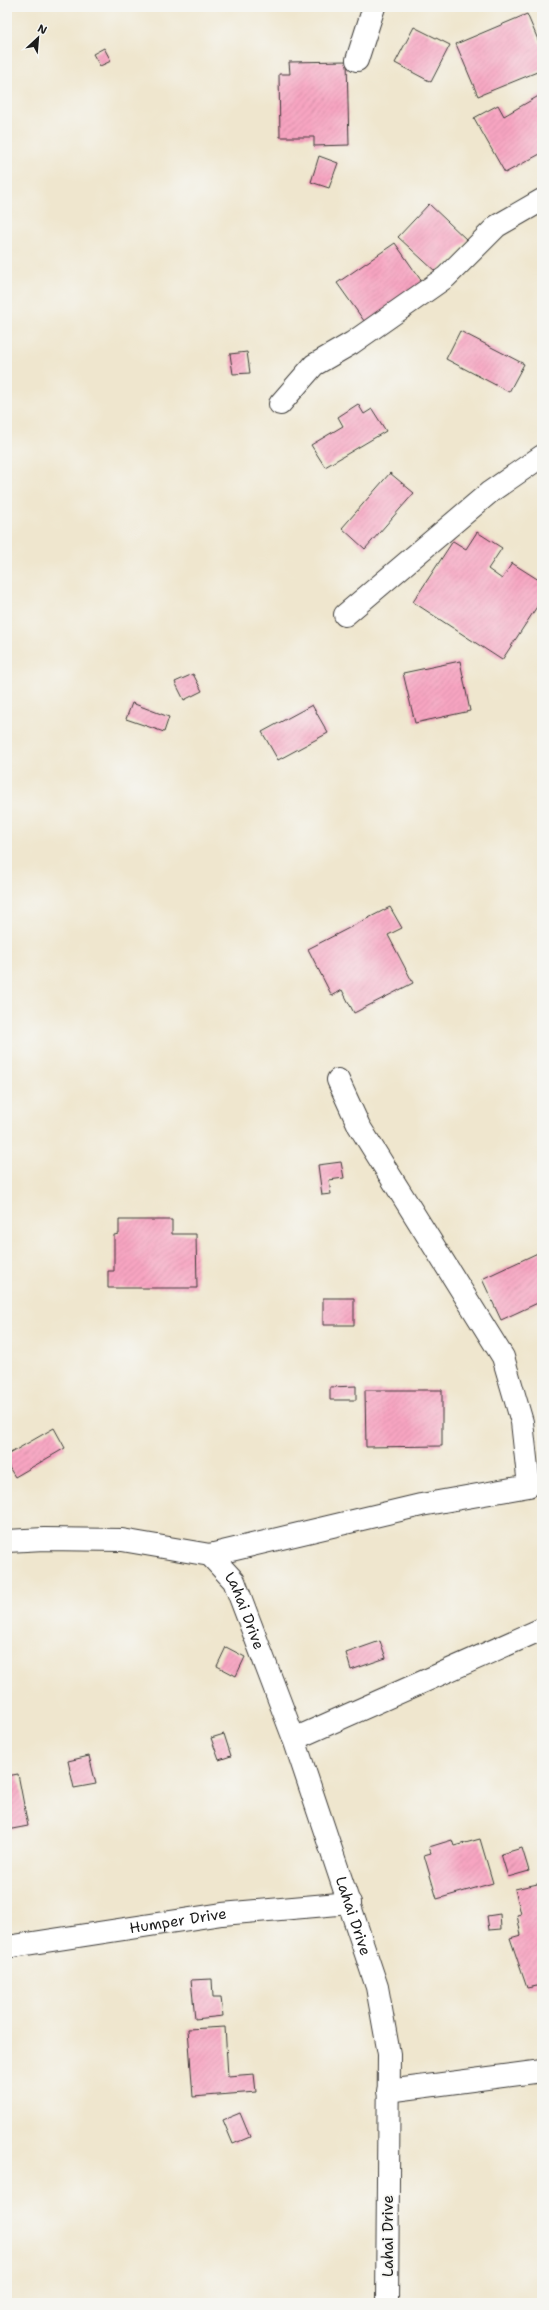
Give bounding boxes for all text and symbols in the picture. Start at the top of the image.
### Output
north arrow [18,18,58,58]
text: N [35,21,50,38]
street label: Lahai Drive [220,1567,269,1652]
street label: Lahai Drive [331,1874,376,1958]
street label: Humper Drive [128,1904,227,1938]
street label: Lahai Drive [378,2195,398,2277]

